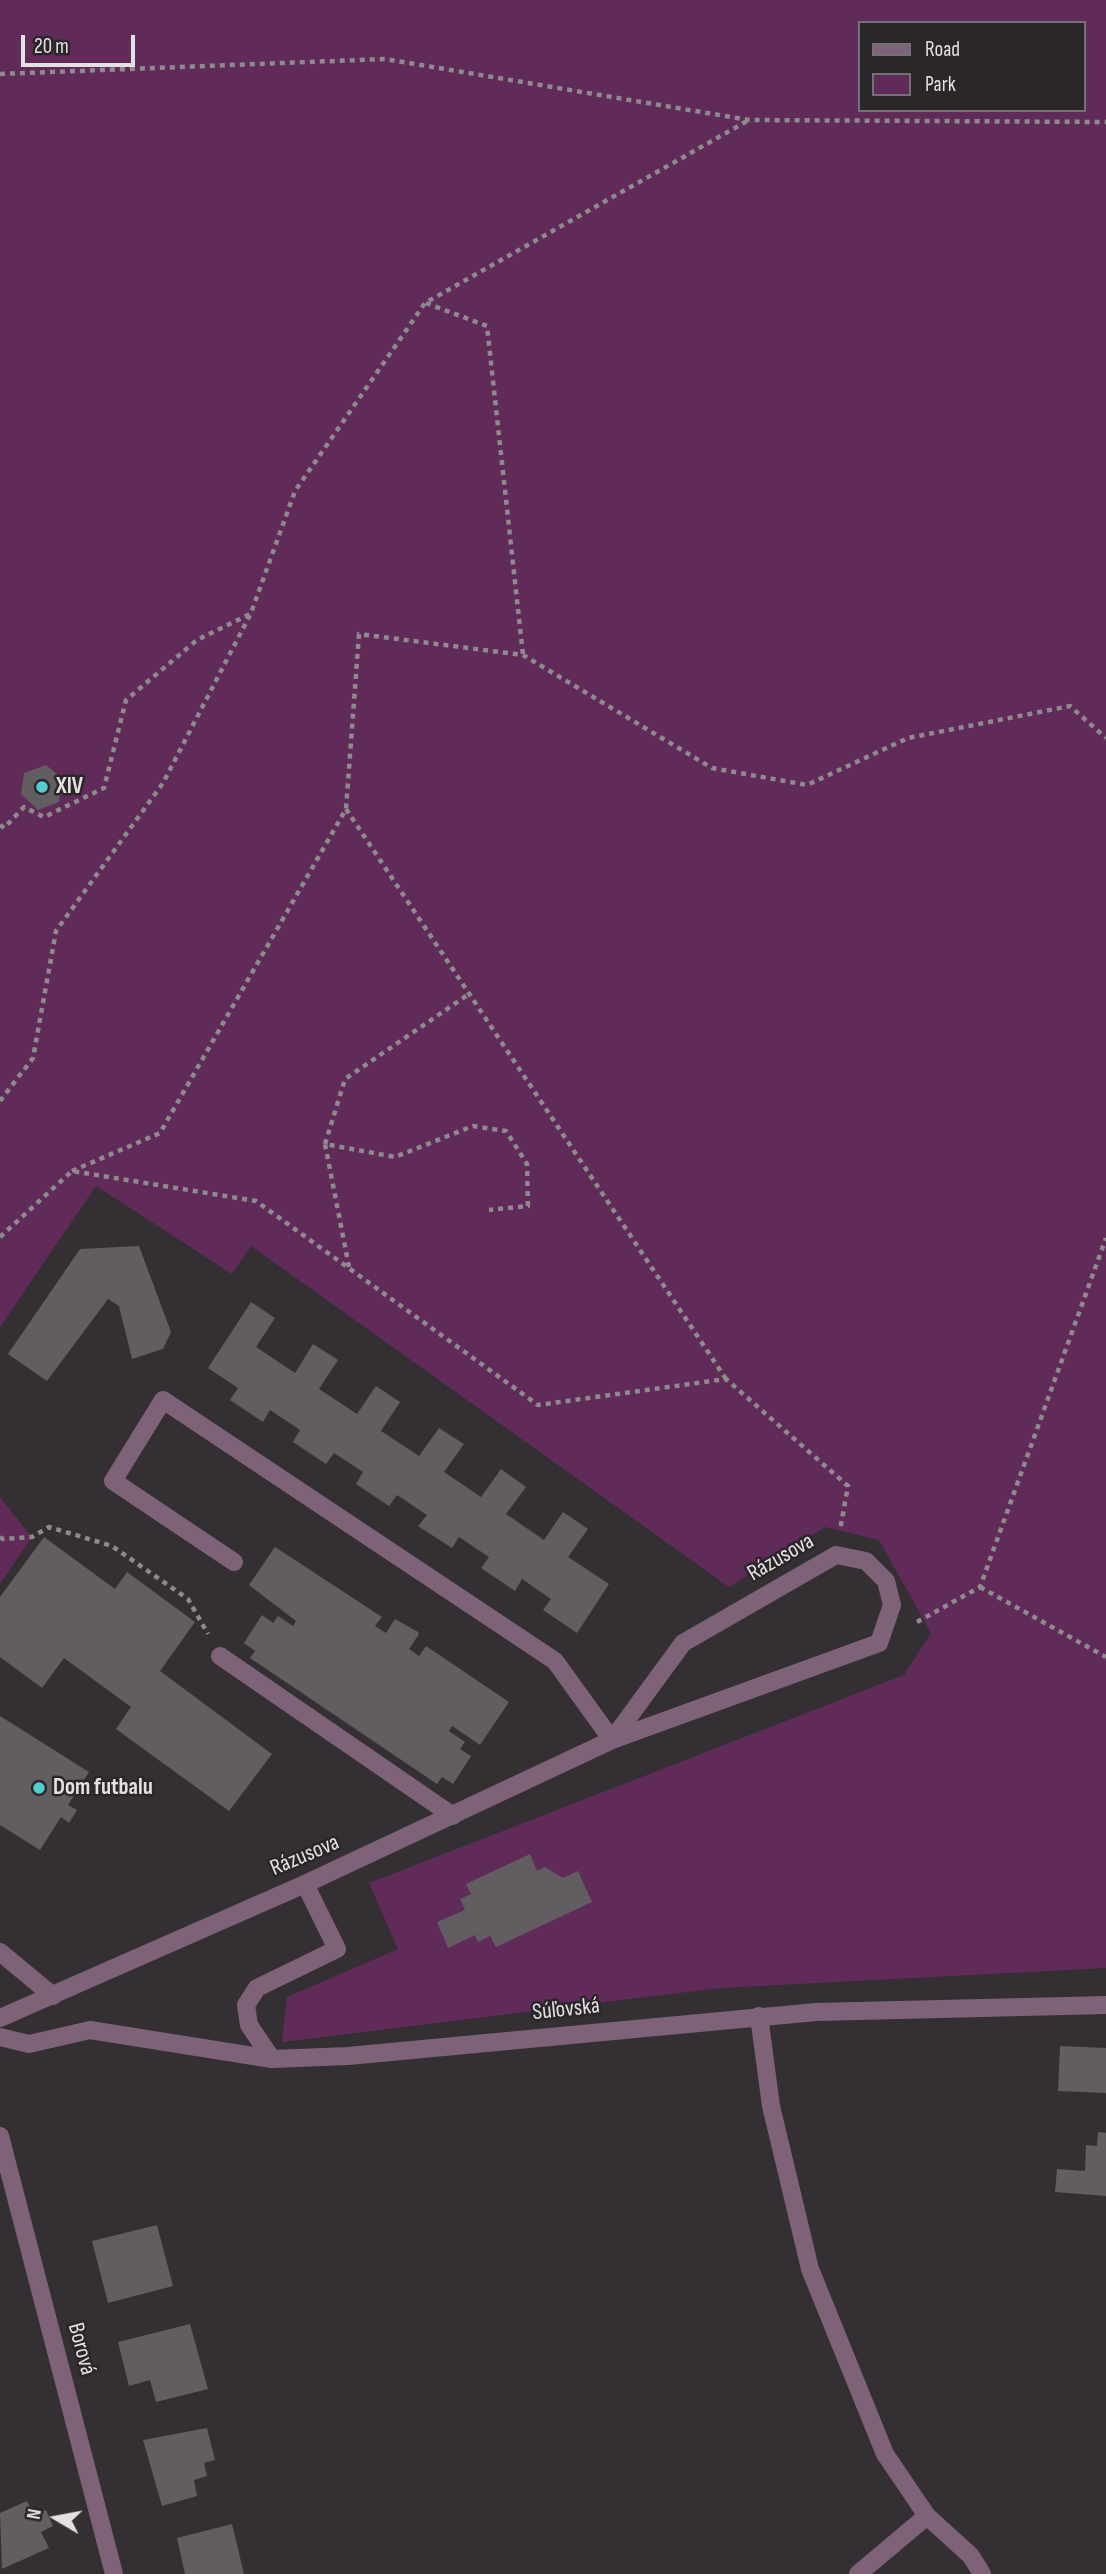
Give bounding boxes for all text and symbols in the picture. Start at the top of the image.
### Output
scale bar [24,21,138,65]
legend [858,21,1085,112]
text: 20 m [34,34,69,59]
text: Road [925,37,960,62]
text: Park [925,72,956,97]
place label: XIV [56,773,83,801]
marker: XIV [34,779,50,795]
street label: Rázusova [743,1528,819,1588]
place label: Dom futbalu [53,1774,153,1802]
marker: Dom futbalu [31,1780,47,1796]
street label: Rázusova [266,1829,344,1883]
street label: Súľovská [531,1993,601,2027]
street label: Borová [61,2320,101,2378]
north arrow [21,2483,91,2553]
text: N [23,2507,47,2521]

